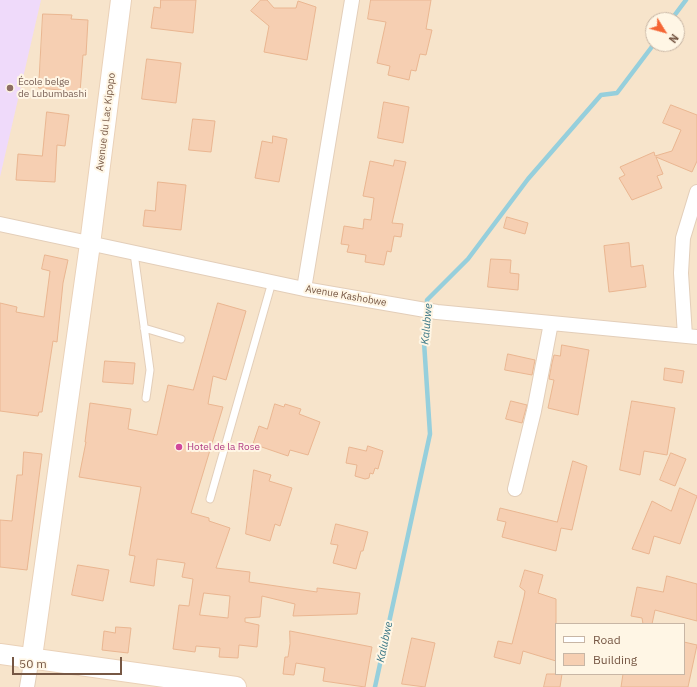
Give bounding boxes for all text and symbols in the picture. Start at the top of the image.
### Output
north arrow [645,12,685,52]
text: N [666,31,682,46]
street label: Avenue du Lac Kipopo [94,72,118,172]
place label: École belge de Lubumbashi [18,76,87,100]
marker: École belge de Lubumbashi [5,83,15,93]
street label: Avenue Kashobwe [304,283,388,309]
water label: Kalubwe [419,303,435,345]
place label: Hotel de la Rose [187,441,260,453]
marker: Hotel de la Rose [174,442,184,452]
water label: Kalubwe [374,620,396,664]
legend [555,623,685,675]
text: Road [593,632,621,647]
scale bar [14,649,124,675]
text: Building [593,652,637,667]
text: 50 m [19,656,47,671]

